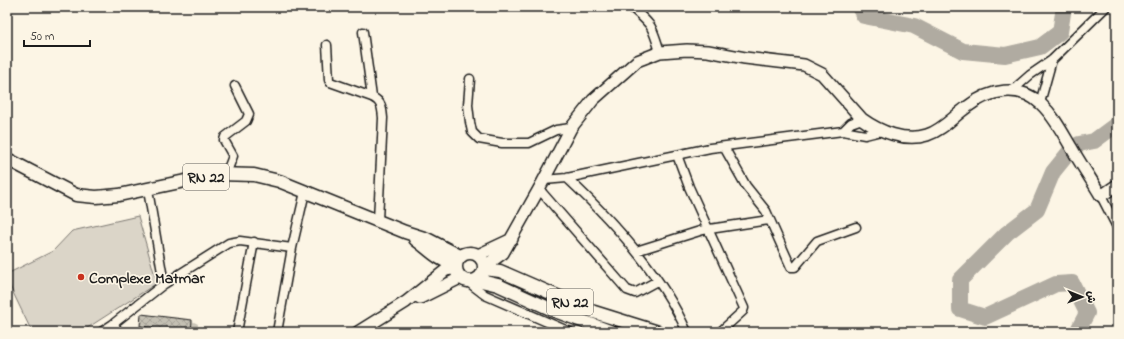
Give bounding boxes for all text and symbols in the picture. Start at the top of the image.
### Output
scale bar [24,22,90,48]
text: 50 m [30,28,54,46]
road number: RN 22 [183,164,229,190]
place label: Complexe Matmar [89,267,206,291]
marker: Complexe Matmar [76,272,86,282]
north arrow [1062,277,1102,317]
road number: RN 22 [547,289,593,315]
text: ش [1083,291,1099,303]

